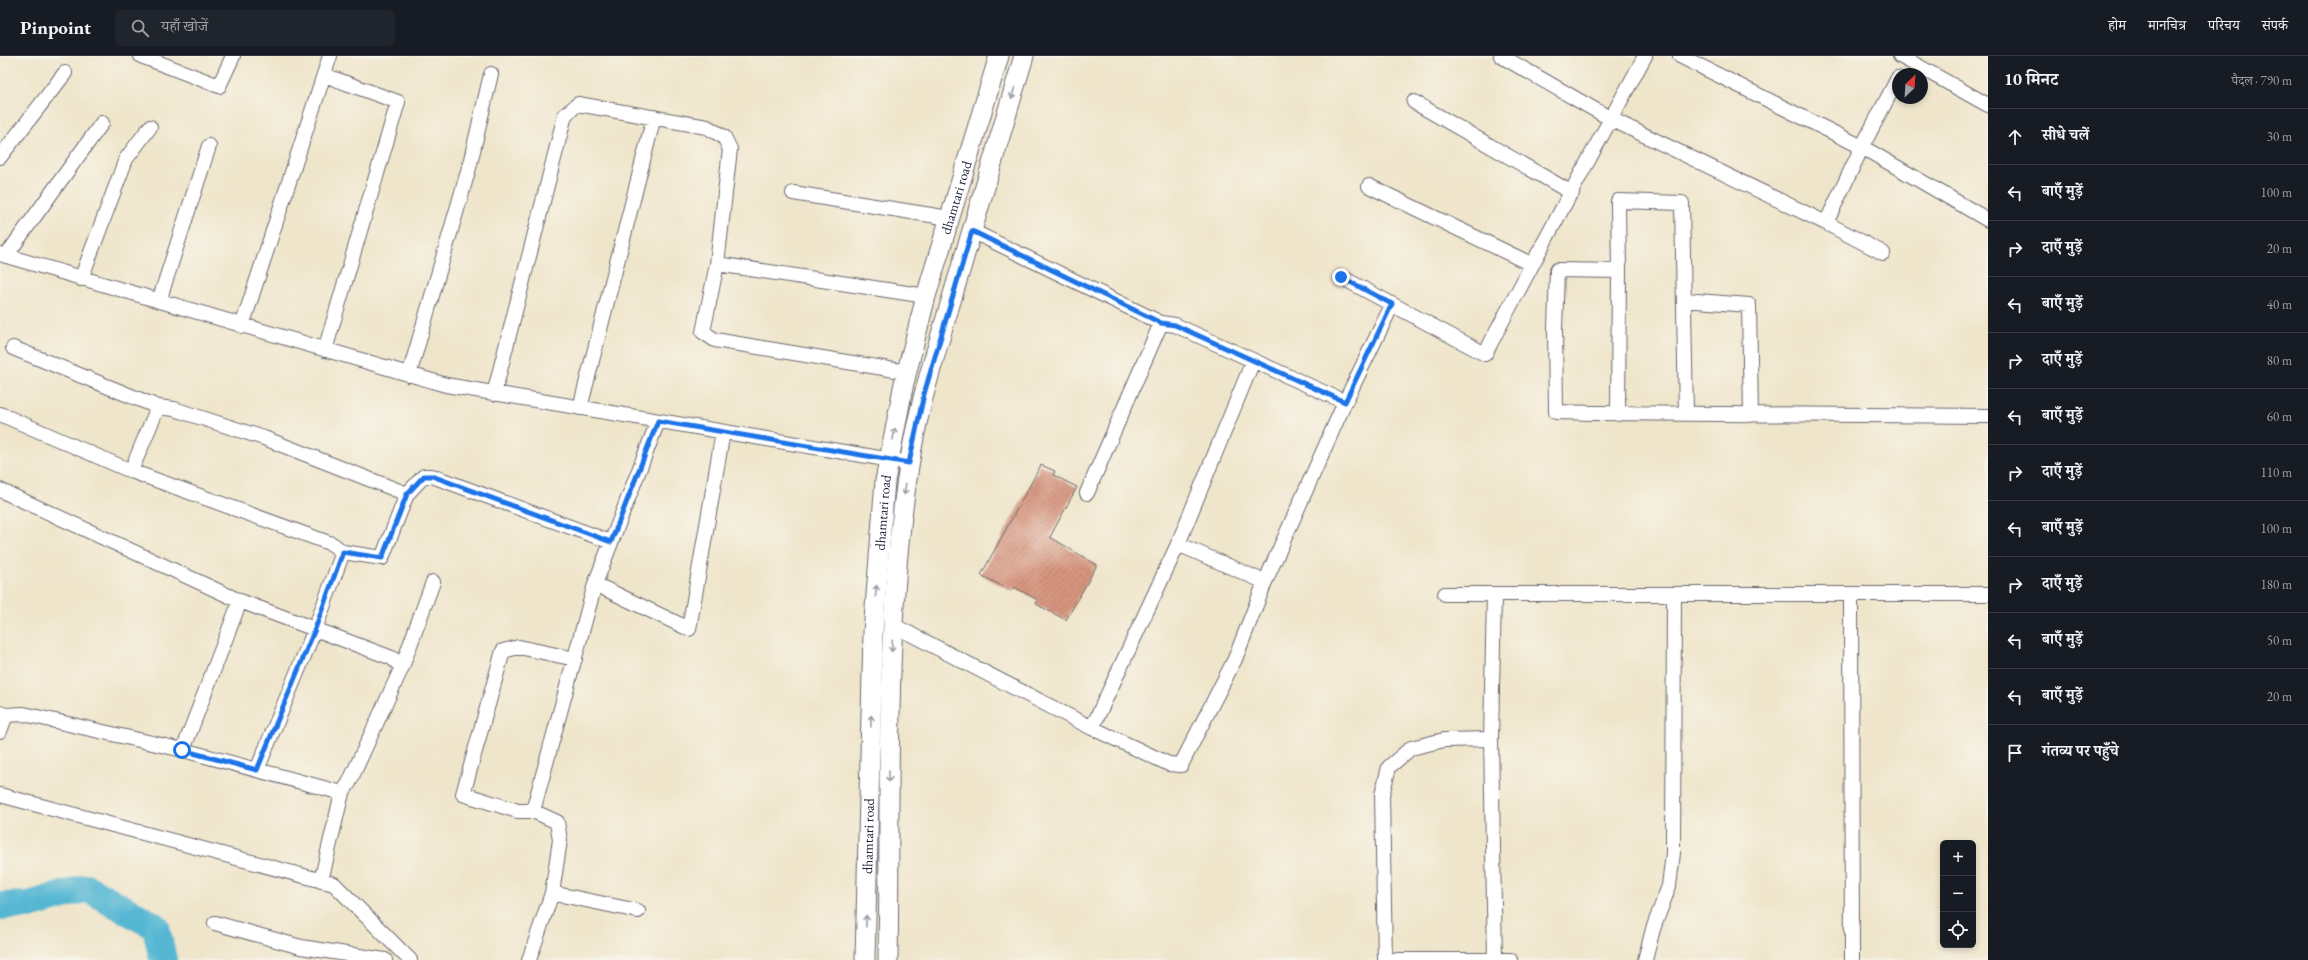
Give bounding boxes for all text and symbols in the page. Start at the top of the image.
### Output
search box [115,10,395,46]
text: Pinpoint [20,15,91,40]
text: यहाँ खोजें [161,16,208,35]
text: होम [2108,16,2126,34]
text: मानचित्र [2148,16,2186,34]
text: परिचय [2208,16,2240,34]
text: संपर्क [2262,16,2288,34]
icon: search [129,17,151,39]
north arrow [1892,68,1928,104]
text: 10 मिनट [2004,68,2058,90]
text: पैदल · 790 m [2232,72,2292,89]
one-way arrow [1009,87,1016,100]
text: सीधे चलें [2042,125,2089,144]
icon: ahead [2004,126,2026,148]
text: 30 m [2267,128,2292,145]
street label: dhamtari road [936,158,976,236]
text: बाएँ मुड़ें [2042,181,2083,200]
icon: left [2004,182,2026,204]
text: 100 m [2261,184,2292,201]
text: दाएँ मुड़ें [2042,237,2082,256]
icon: right [2004,238,2026,260]
text: 20 m [2267,240,2292,257]
route end [1332,268,1350,286]
text: बाएँ मुड़ें [2042,293,2083,312]
icon: left [2004,294,2026,316]
text: 40 m [2267,296,2292,313]
text: दाएँ मुड़ें [2042,349,2082,368]
icon: right [2004,350,2026,372]
text: 80 m [2267,352,2292,369]
text: बाएँ मुड़ें [2042,405,2083,424]
icon: left [2004,406,2026,428]
text: 60 m [2267,408,2292,425]
one-way arrow [890,428,898,441]
text: दाएँ मुड़ें [2042,461,2082,480]
icon: right [2004,462,2026,484]
text: 110 m [2261,464,2292,481]
street label: dhamtari road [871,472,895,551]
one-way arrow [901,482,909,495]
text: बाएँ मुड़ें [2042,517,2083,536]
icon: left [2004,518,2026,540]
text: 100 m [2261,520,2292,537]
text: दाएँ मुड़ें [2042,573,2082,592]
icon: right [2004,574,2026,596]
text: 180 m [2261,576,2292,593]
one-way arrow [873,585,880,598]
text: बाएँ मुड़ें [2042,629,2083,648]
icon: left [2004,630,2026,652]
text: 50 m [2267,632,2292,649]
one-way arrow [888,639,895,652]
text: बाएँ मुड़ें [2042,685,2083,704]
icon: left [2004,686,2026,708]
text: 20 m [2267,688,2292,705]
one-way arrow [867,715,875,728]
route start [173,741,191,759]
text: गंतव्य पर पहुँचे [2042,741,2119,760]
icon: arrive [2004,742,2026,764]
one-way arrow [885,769,893,782]
street label: dhamtari road [858,797,878,874]
map controls [1940,840,1976,948]
button: + [1940,840,1976,876]
button: − [1940,876,1976,912]
button: locate [1940,912,1976,948]
one-way arrow [862,915,870,928]

